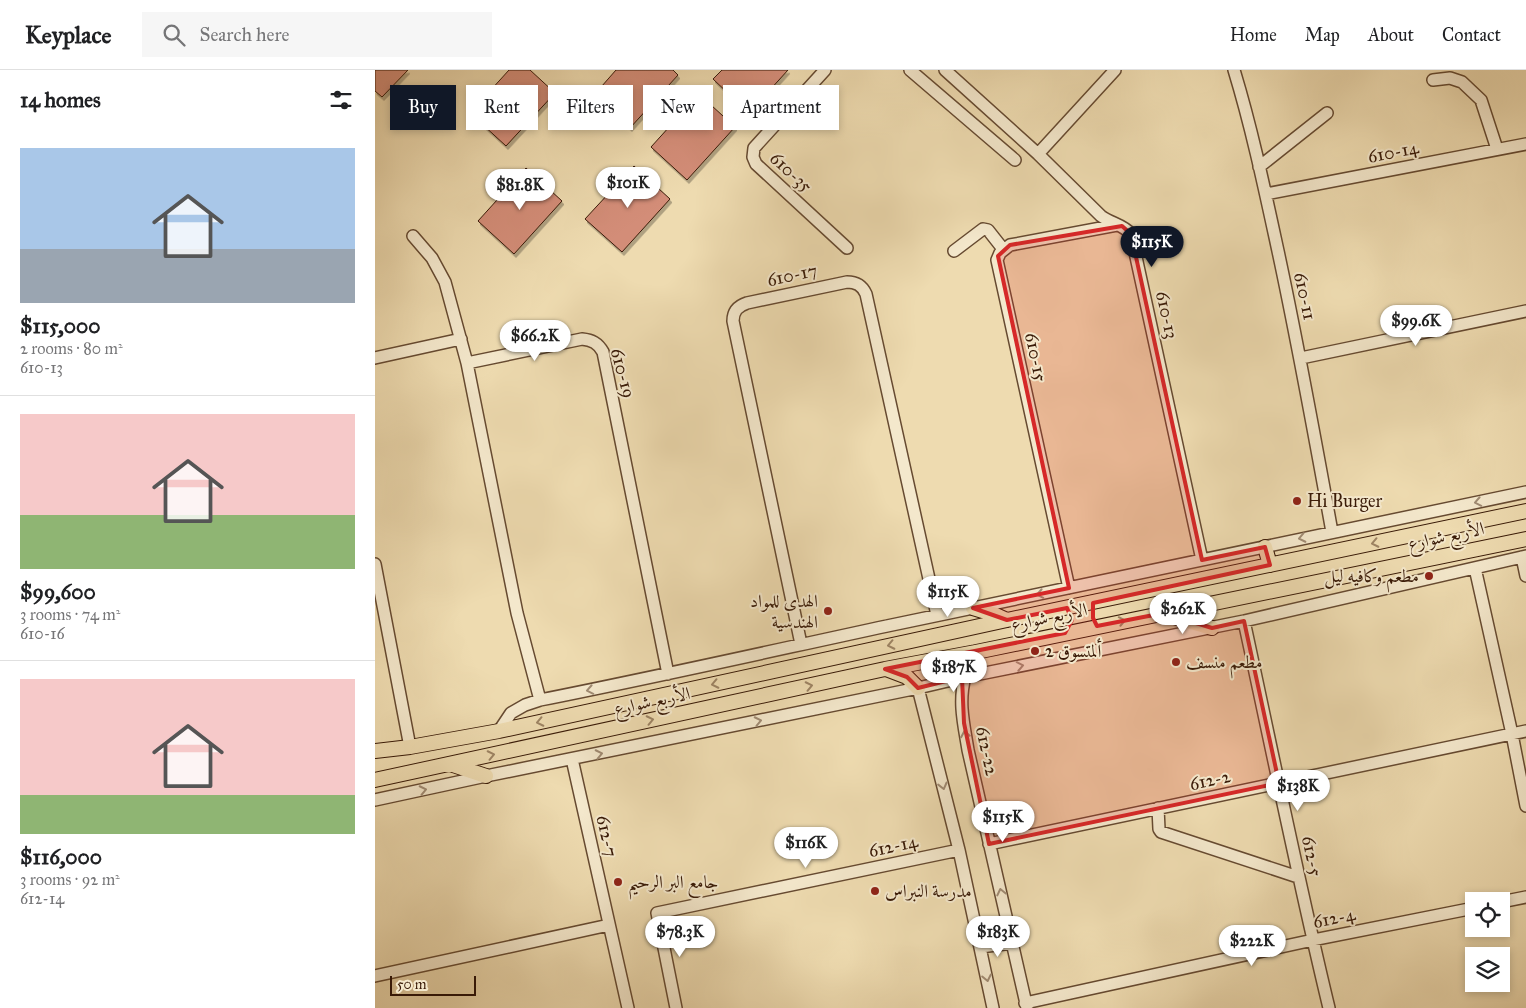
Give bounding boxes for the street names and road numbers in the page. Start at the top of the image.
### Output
street label: 610-14 [1366,136,1421,168]
street label: 610-35 [765,147,817,197]
street label: 610-17 [765,259,819,291]
street label: 610-11 [1289,270,1321,322]
street label: 610-13 [1151,289,1183,341]
street label: 610-15 [1020,331,1052,384]
street label: 610-19 [606,346,640,400]
street label: الأربع شوارع [1405,515,1487,560]
street label: الأربع شوارع [1008,596,1090,641]
street label: الأربع شوارع [611,680,693,725]
street label: 612-22 [971,724,1003,778]
street label: 612-2 [1187,765,1233,795]
street label: 612-7 [592,813,622,859]
street label: 612-14 [866,830,921,862]
street label: 612-5 [1297,834,1327,879]
street label: 612-4 [1311,903,1358,933]

